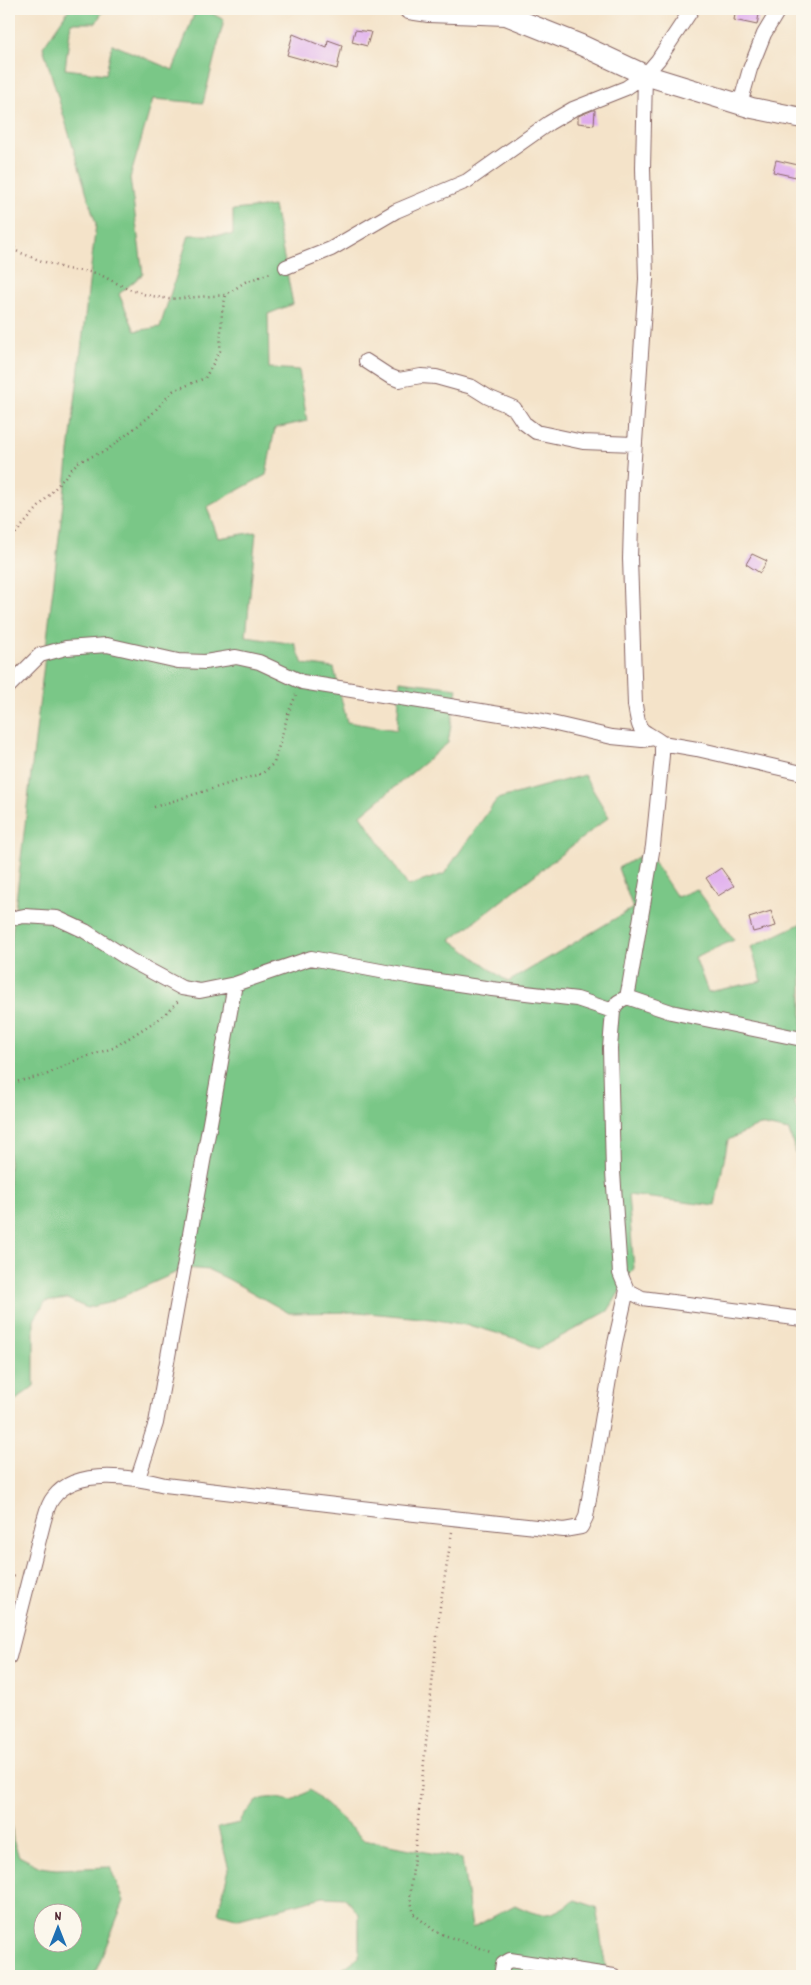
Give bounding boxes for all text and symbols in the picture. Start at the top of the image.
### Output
north arrow [32,1902,82,1952]
text: N [55,1907,62,1927]

